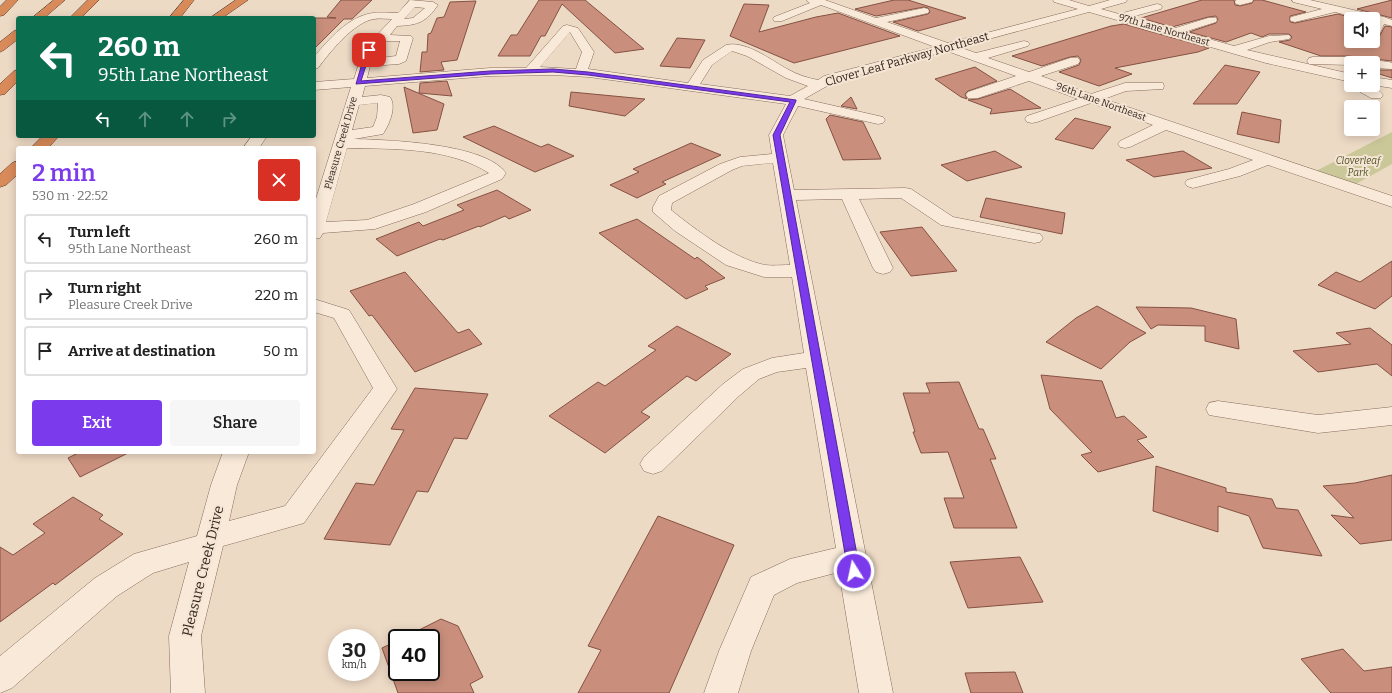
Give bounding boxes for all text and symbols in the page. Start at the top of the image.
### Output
street label: 97th Lane Northeast [1117,11,1211,49]
map controls [1344,12,1380,136]
button: sound [1344,12,1380,48]
street label: Clover Leaf Parkway Northeast [823,29,991,89]
text: 260 m [98,30,180,63]
icon: left [32,32,84,84]
pin [352,33,386,67]
icon: arrive [358,39,380,61]
button: + [1344,56,1380,92]
text: 95th Lane Northeast [98,64,268,86]
street label: 96th Lane Northeast [1054,80,1148,124]
street label: Pleasure Creek Drive [322,95,360,191]
button: − [1344,100,1380,136]
icon: left [92,108,114,130]
icon: ahead [134,108,156,130]
icon: ahead [176,108,198,130]
icon: right [218,108,240,130]
park label: Cloverleaf Park [1336,155,1382,179]
text: 2 min [32,159,96,187]
button: close [258,159,300,201]
text: 530 m · 22:52 [32,188,108,203]
text: Turn left [68,223,130,241]
icon: left [34,228,56,250]
text: 260 m [254,230,298,248]
text: 95th Lane Northeast [68,241,191,256]
text: Turn right [68,279,141,297]
icon: right [34,284,56,306]
text: 220 m [255,286,298,304]
text: Pleasure Creek Drive [68,297,193,312]
icon: arrive [34,340,56,362]
text: Arrive at destination [68,342,215,360]
text: 50 m [263,342,298,360]
button: Exit [32,400,162,446]
button: Share [170,400,300,446]
street label: Pleasure Creek Drive [179,504,227,638]
position arrow [833,550,875,592]
speed limit sign: 40 [388,629,440,681]
text: 30 [342,638,366,662]
text: km/h [342,659,366,671]

